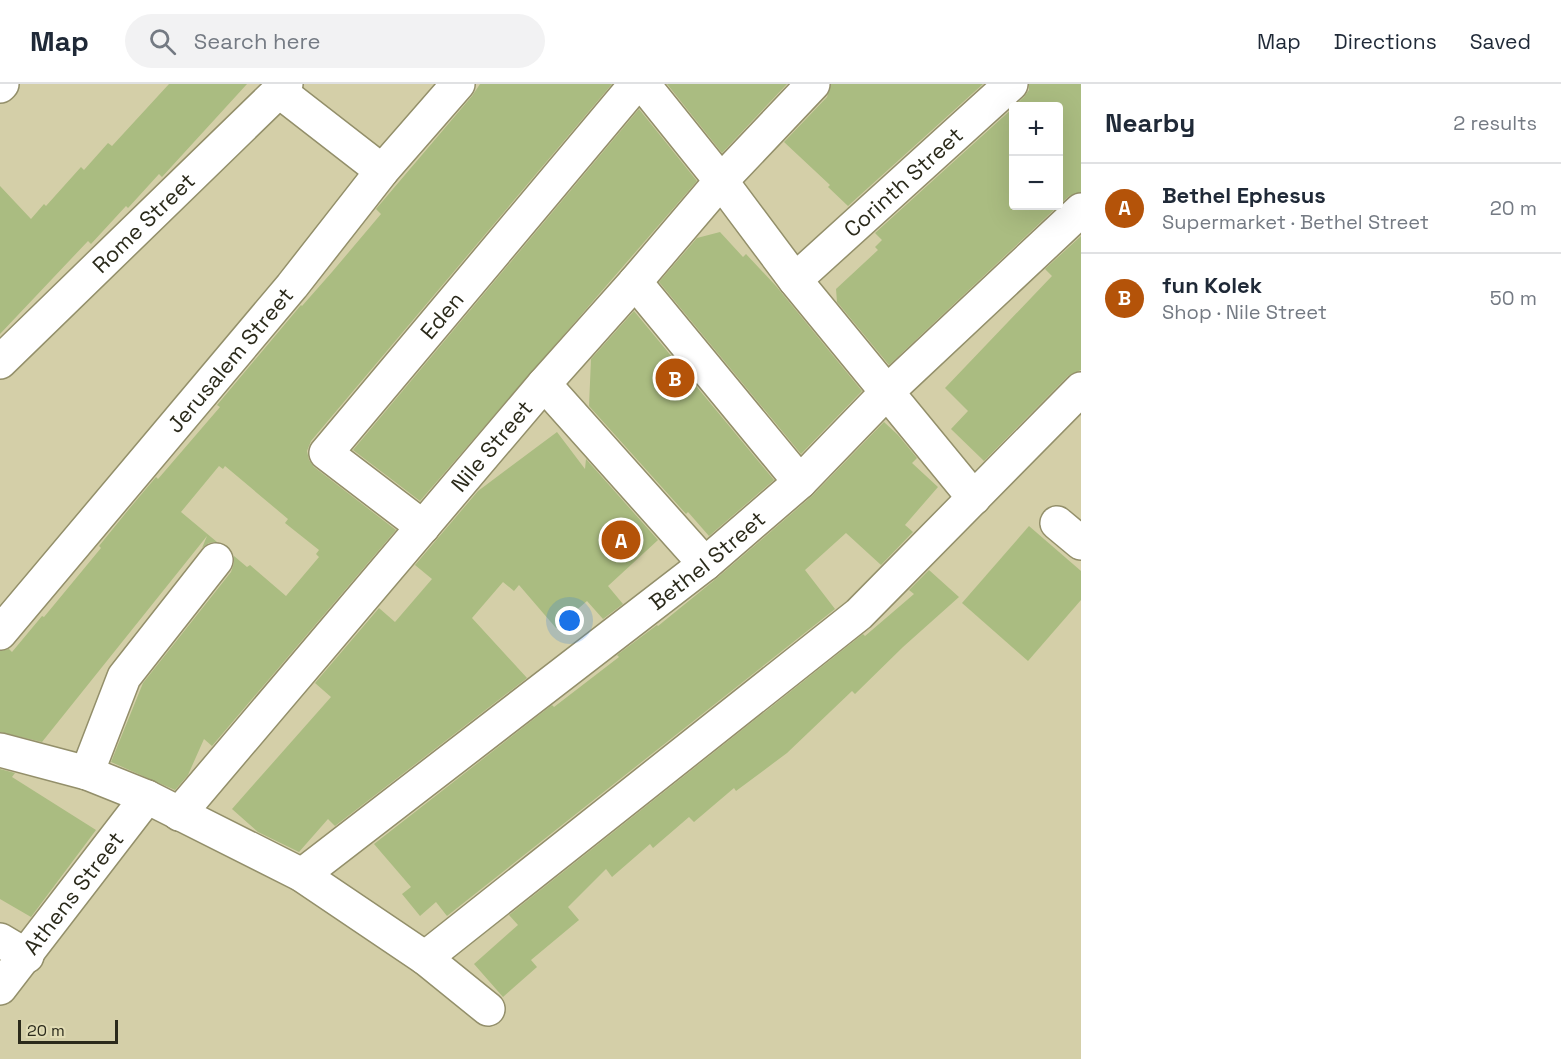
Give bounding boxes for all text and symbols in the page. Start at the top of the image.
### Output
search box [125,14,545,68]
text: Map [30,23,89,59]
icon: search [146,25,179,58]
text: Search here [194,27,321,55]
text: Map [1257,28,1301,55]
text: Directions [1334,28,1437,55]
text: Saved [1470,28,1531,55]
map controls [1009,102,1063,210]
button: + [1009,102,1063,156]
text: Nearby [1105,106,1195,140]
text: 2 results [1453,110,1537,136]
street label: Corinth Street [838,121,969,243]
button: − [1009,156,1063,210]
street label: Rome Street [86,166,201,279]
text: Bethel Ephesus [1162,181,1326,209]
text: A [1118,195,1131,221]
text: 20 m [1490,195,1537,221]
text: Supermarket · Bethel Street [1162,209,1429,235]
text: fun Kolek [1162,271,1262,299]
street label: Jerusalem Street [161,281,299,438]
text: B [1118,285,1131,311]
text: 50 m [1490,285,1537,311]
street label: Eden [414,286,470,345]
text: Shop · Nile Street [1162,299,1327,325]
pin: B [656,356,694,400]
street label: Nile Street [445,394,538,497]
street label: Bethel Street [643,504,771,616]
pin: A [602,518,640,562]
your location [555,606,584,635]
street label: Athens Street [17,826,129,960]
scale bar [18,1017,118,1044]
text: 20 m [27,1020,65,1041]

